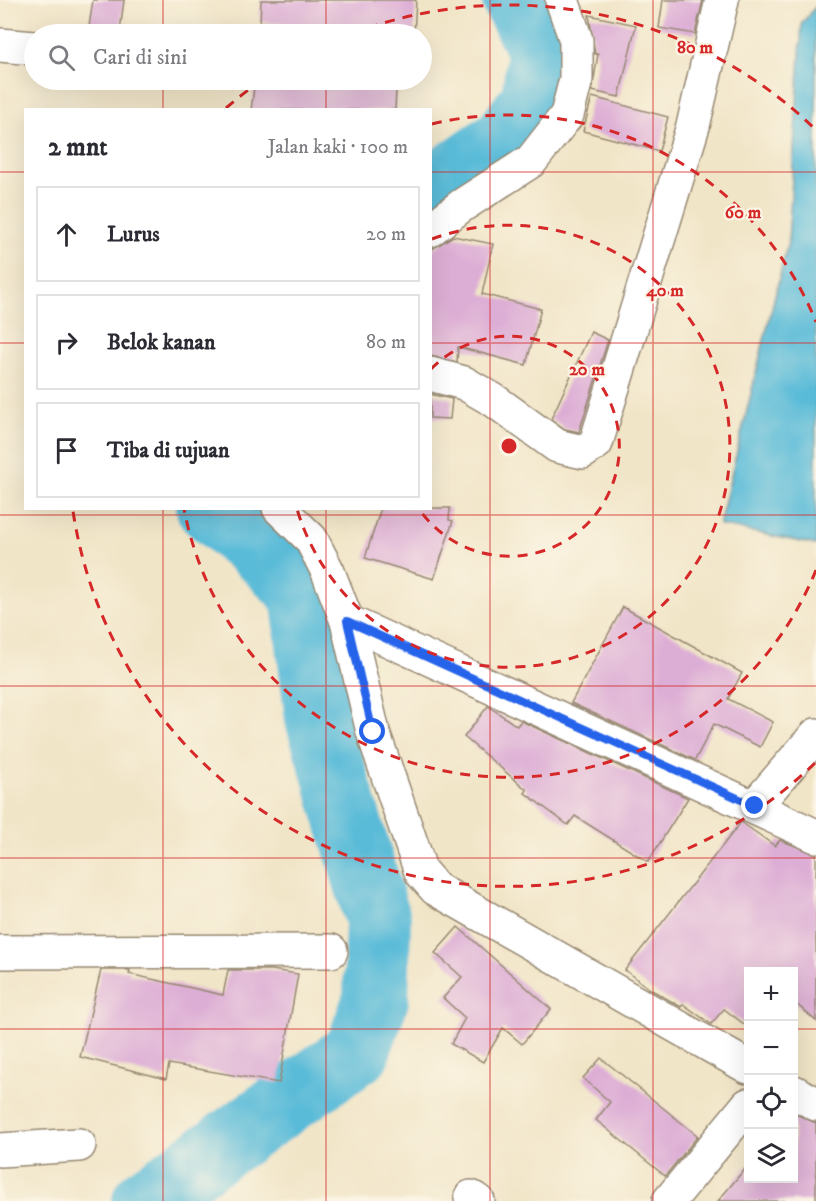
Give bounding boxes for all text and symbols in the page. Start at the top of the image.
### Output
search box [24,24,432,90]
text: 80 m [677,37,714,59]
icon: search [45,41,78,74]
text: Cari di sini [93,44,187,71]
text: 2 mnt [48,131,108,164]
text: Jalan kaki · 100 m [268,135,408,160]
text: 60 m [725,202,762,224]
icon: ahead [50,218,83,251]
text: Lurus [107,221,160,248]
text: 20 m [366,222,406,247]
text: 40 m [645,280,684,302]
icon: right [50,326,83,359]
text: Belok kanan [107,329,215,356]
text: 80 m [366,330,406,355]
text: 20 m [569,359,605,381]
icon: arrive [50,434,83,467]
centre of rings [499,436,519,456]
text: Tiba di tujuan [107,437,229,464]
route start [359,718,385,744]
route end [741,792,767,818]
map controls [744,967,798,1183]
button: + [744,967,798,1021]
button: − [744,1021,798,1075]
button: locate [744,1075,798,1129]
button: layers [744,1129,798,1183]

